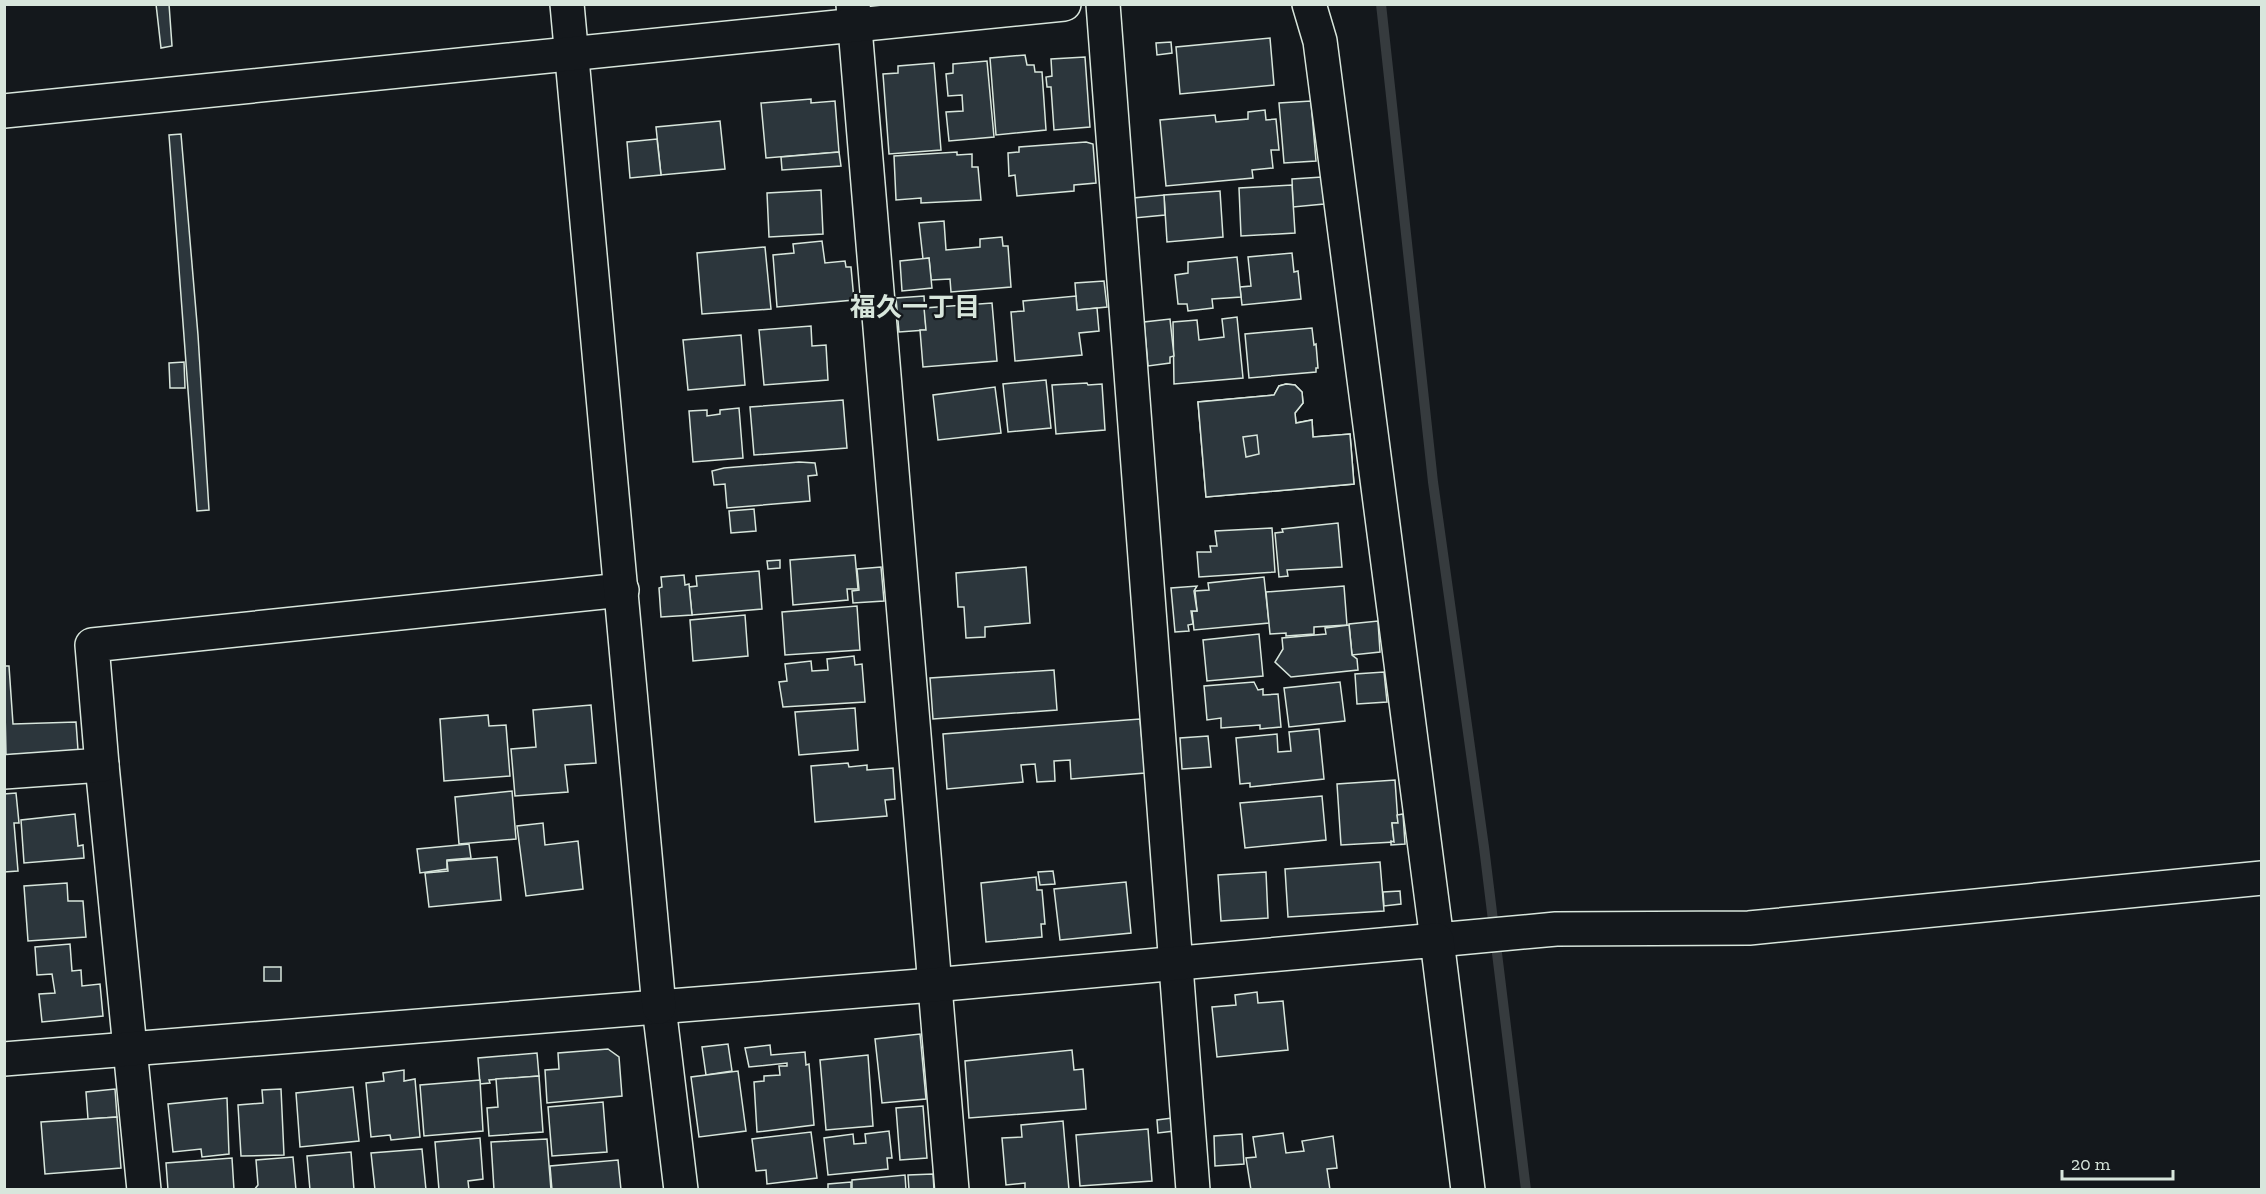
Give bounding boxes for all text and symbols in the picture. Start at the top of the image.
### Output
district label: 福久一丁目 [850,291,980,323]
scale bar [2062,1143,2173,1181]
text: 20 m [2071,1153,2111,1175]

